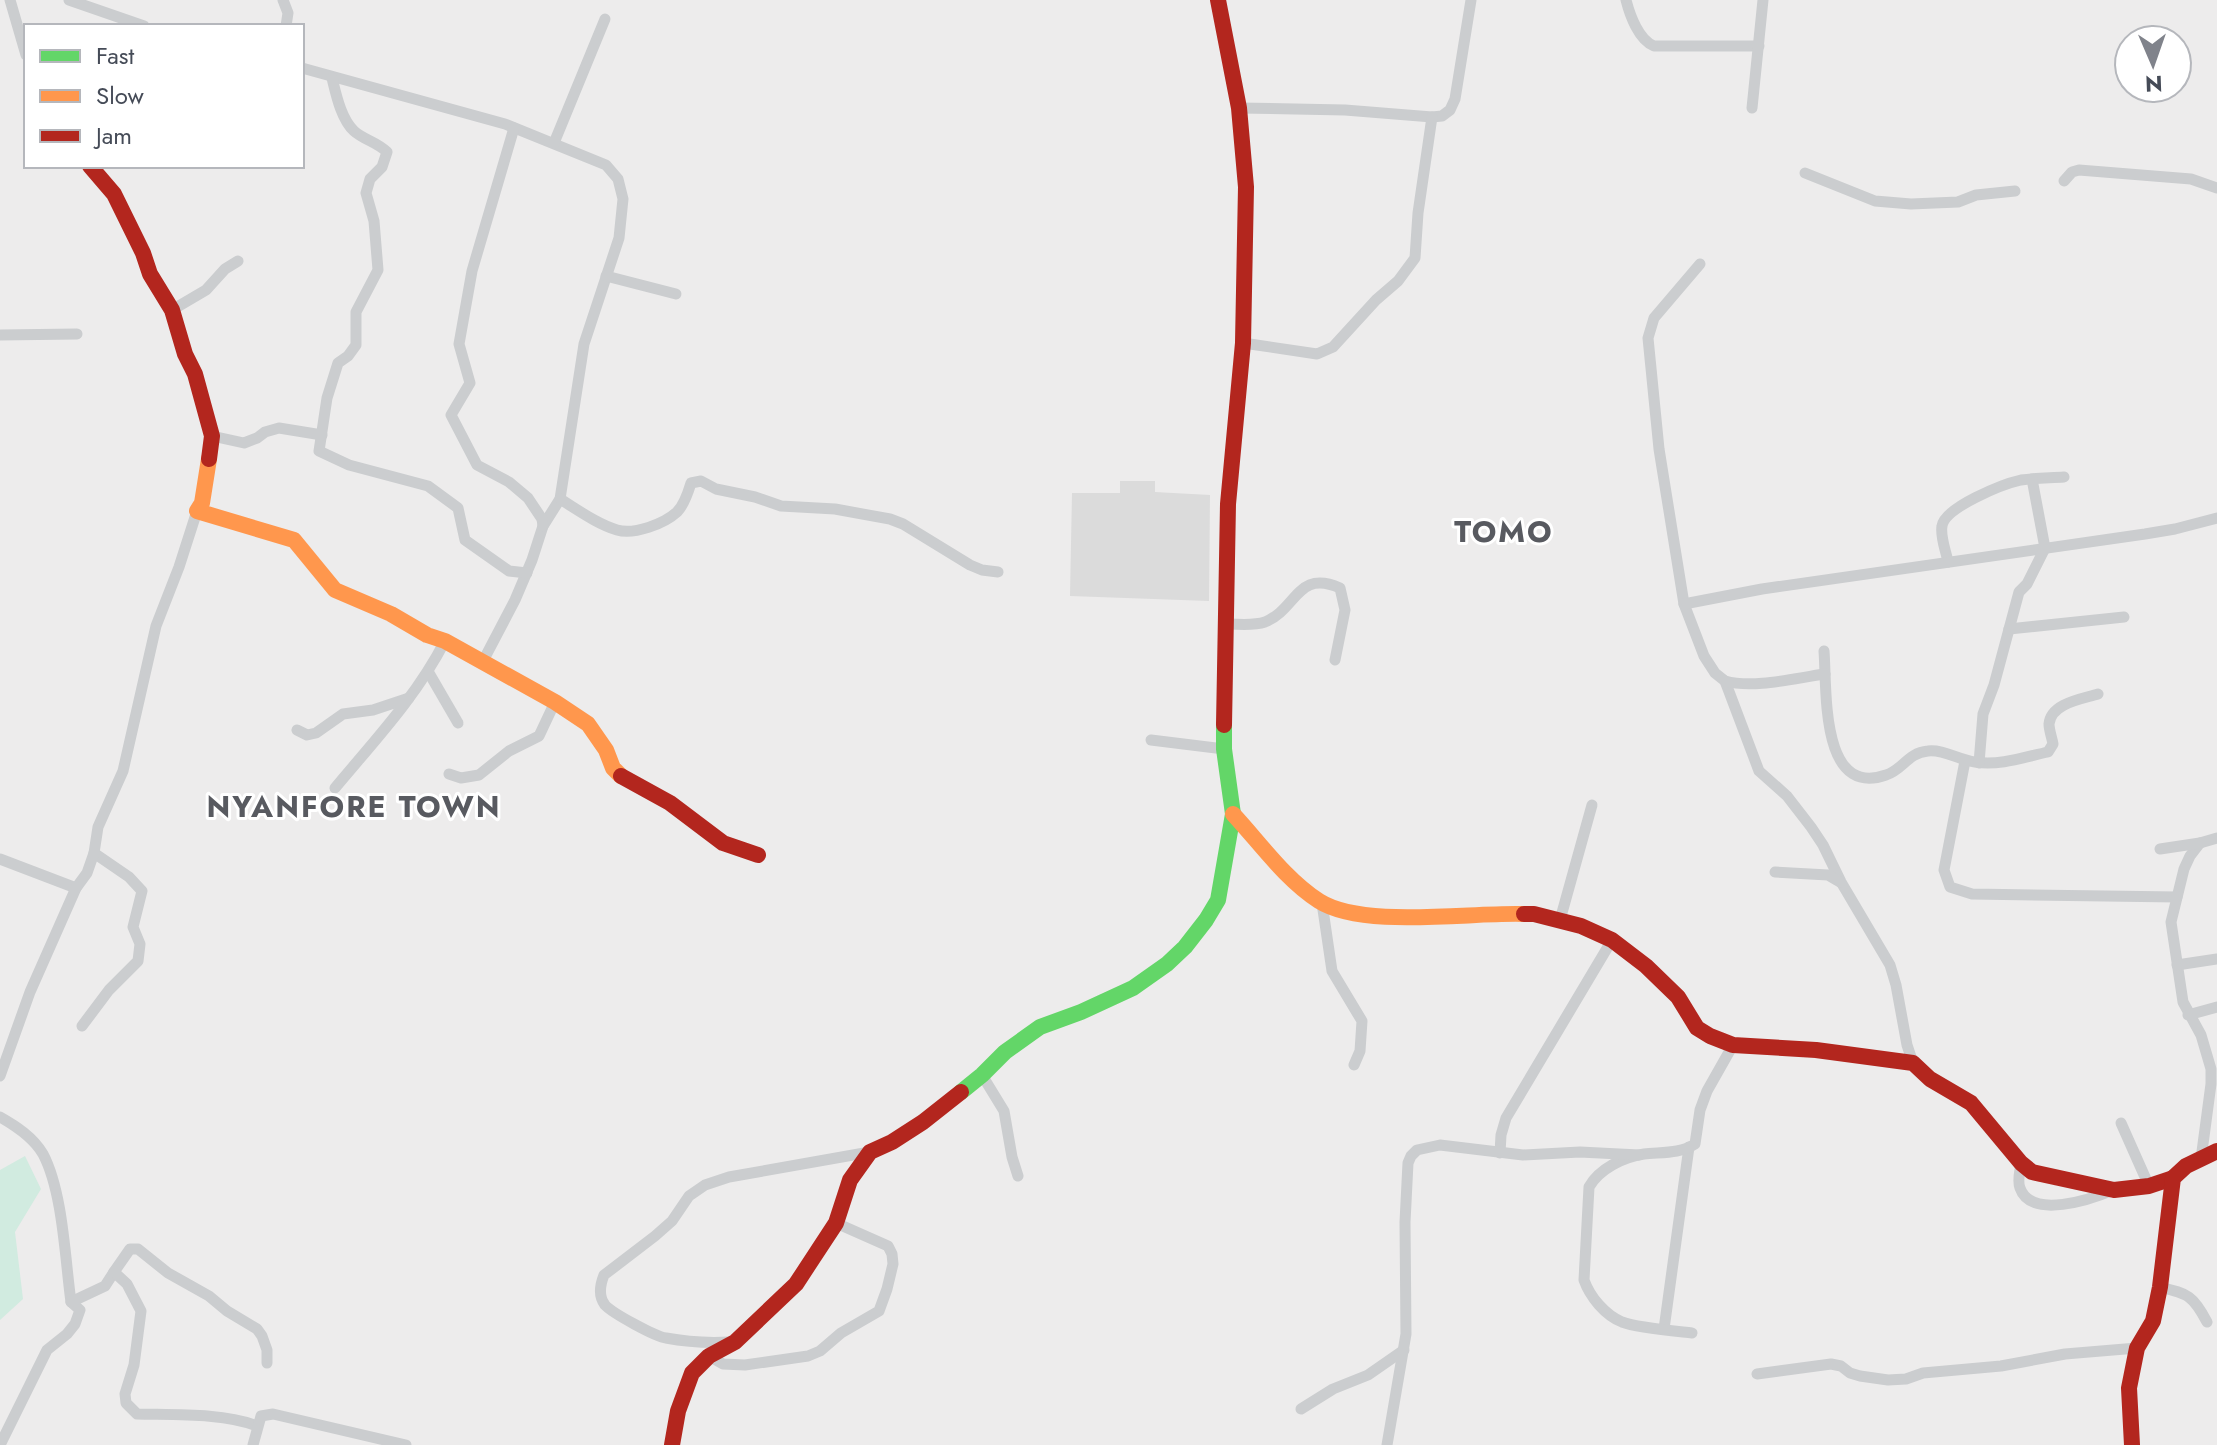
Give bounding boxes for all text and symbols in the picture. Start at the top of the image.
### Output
legend [24,24,304,168]
north arrow [2113,24,2193,104]
text: Fast [96,38,134,73]
text: N [2144,68,2163,100]
text: Slow [96,78,144,113]
text: Jam [93,118,132,153]
district label: TOMO [1454,510,1554,553]
district label: NYANFORE TOWN [206,785,502,828]

